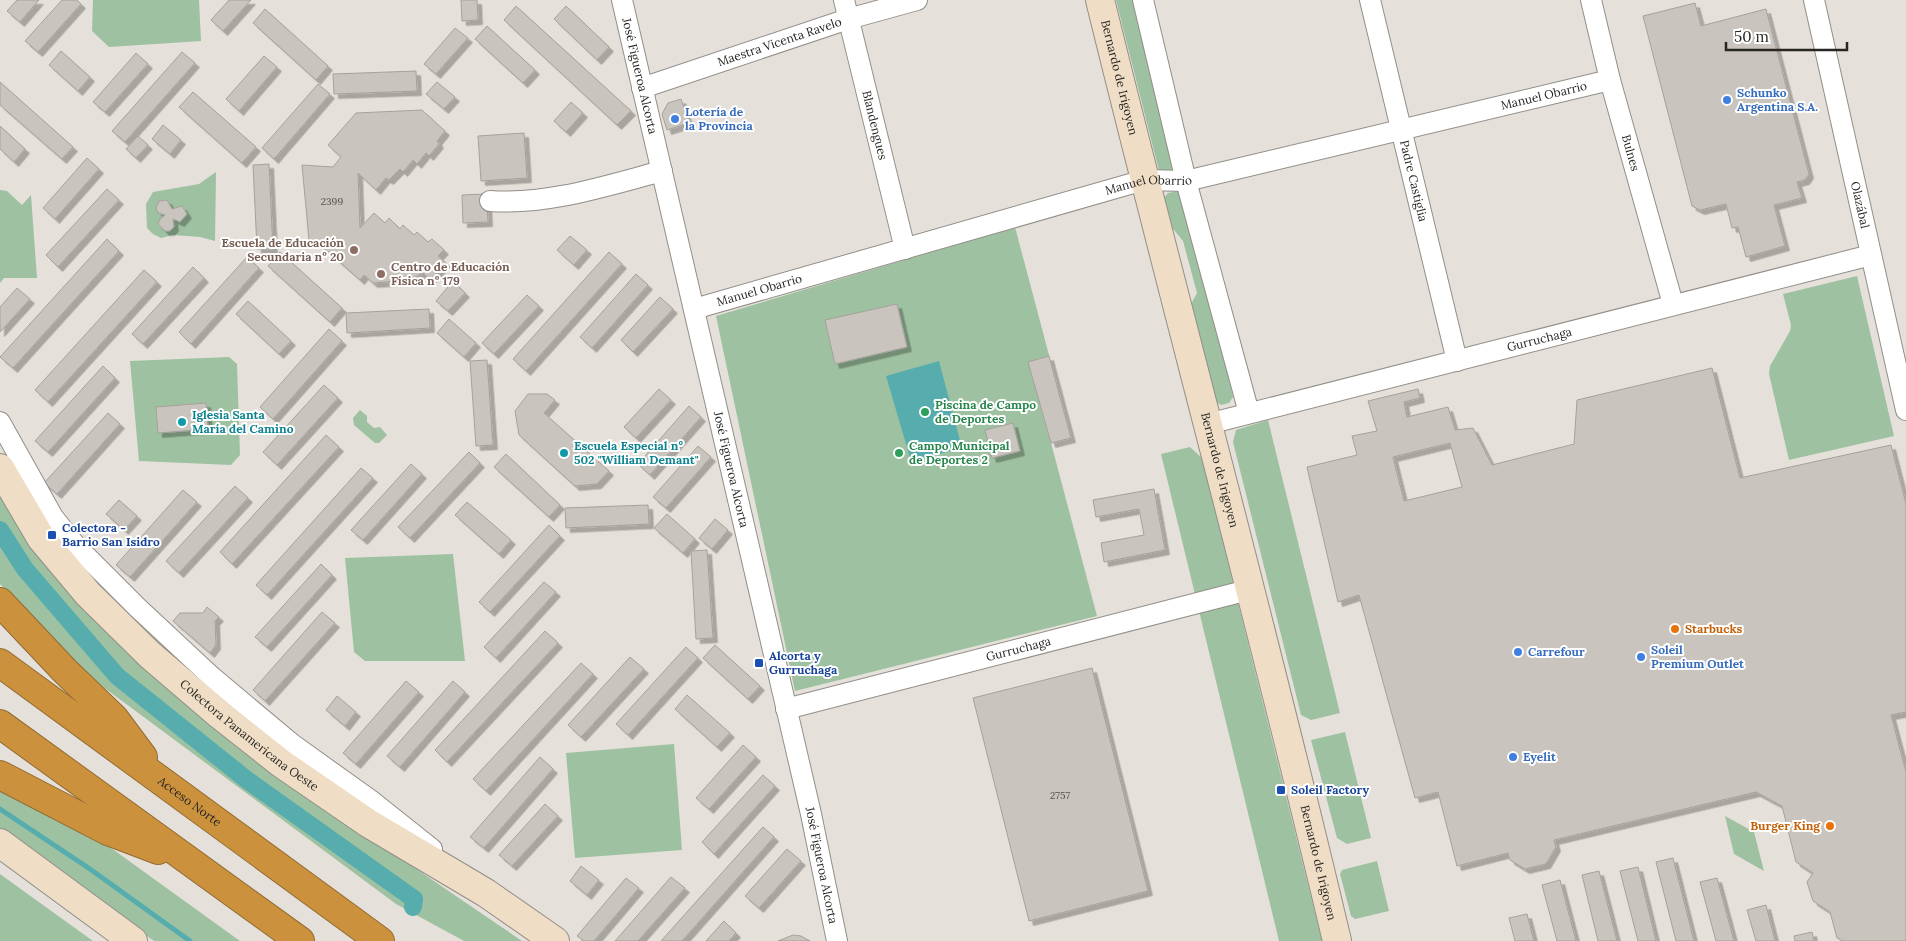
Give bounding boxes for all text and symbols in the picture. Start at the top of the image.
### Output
street label: Maestra Vicenta Ravelo [715,14,843,69]
street label: José Figueroa Alcorta [619,15,661,135]
street label: Bernardo de Irigoyen [1098,18,1141,137]
scale bar [1726,20,1847,52]
text: 50 m [1734,27,1769,46]
street label: Manuel Obarrio [1499,78,1588,113]
place label: Schunko Argentina S.A. [1737,85,1818,114]
street label: Blandengues [859,89,891,162]
marker: Schunko Argentina S.A. [1721,94,1733,106]
place label: Lotería de la Provincia [685,104,753,133]
marker: Lotería de la Provincia [669,113,681,125]
street label: Bulnes [1619,133,1643,173]
street label: Padre Castiglia [1397,138,1431,223]
street label: Manuel Obarrio [1103,172,1193,198]
street label: Olazábal [1848,180,1873,230]
house number: 2399 [321,195,343,208]
place label: Escuela de Educación Secundaria nº 20 [222,235,344,264]
marker: Escuela de Educación Secundaria nº 20 [348,244,360,256]
place label: Centro de Educación Física nº 179 [391,259,510,288]
marker: Centro de Educación Física nº 179 [375,268,387,280]
street label: Manuel Obarrio [715,270,804,309]
street label: Gurruchaga [1505,324,1573,355]
place label: Piscina de Campo de Deportes [935,397,1036,426]
marker: Piscina de Campo de Deportes [919,406,931,418]
place label: Iglesia Santa María del Camino [192,407,294,436]
street label: José Figueroa Alcorta [711,409,752,529]
street label: Bernardo de Irigoyen [1198,411,1242,529]
marker: Iglesia Santa María del Camino [176,416,188,428]
place label: Escuela Especial n° 502 "William Demant" [574,438,699,467]
place label: Campo Municipal de Deportes 2 [909,438,1010,467]
marker: Escuela Especial n° 502 "William Demant" [558,447,570,459]
marker: Campo Municipal de Deportes 2 [893,447,905,459]
place label: Colectora - Barrio San Isidro [62,520,160,549]
marker: Colectora - Barrio San Isidro [46,529,58,541]
place label: Starbucks [1685,621,1743,636]
marker: Starbucks [1669,623,1681,635]
street label: Gurruchaga [984,633,1052,664]
place label: Soleil Premium Outlet [1651,642,1745,671]
place label: Carrefour [1528,644,1585,659]
marker: Carrefour [1512,646,1524,658]
place label: Alcorta y Gurruchaga [769,648,838,677]
marker: Soleil Premium Outlet [1635,651,1647,663]
marker: Alcorta y Gurruchaga [753,657,765,669]
street label: Colectora Panamericana Oeste [177,676,322,794]
place label: Eyelit [1523,749,1557,764]
marker: Eyelit [1507,751,1519,763]
street label: Acceso Norte [154,773,225,830]
place label: Soleil Factory [1291,782,1369,797]
marker: Soleil Factory [1275,784,1287,796]
house number: 2757 [1050,789,1070,802]
street label: José Figueroa Alcorta [802,804,841,925]
street label: Bernardo de Irigoyen [1298,804,1340,922]
place label: Burger King [1750,818,1821,833]
marker: Burger King [1824,820,1836,832]

